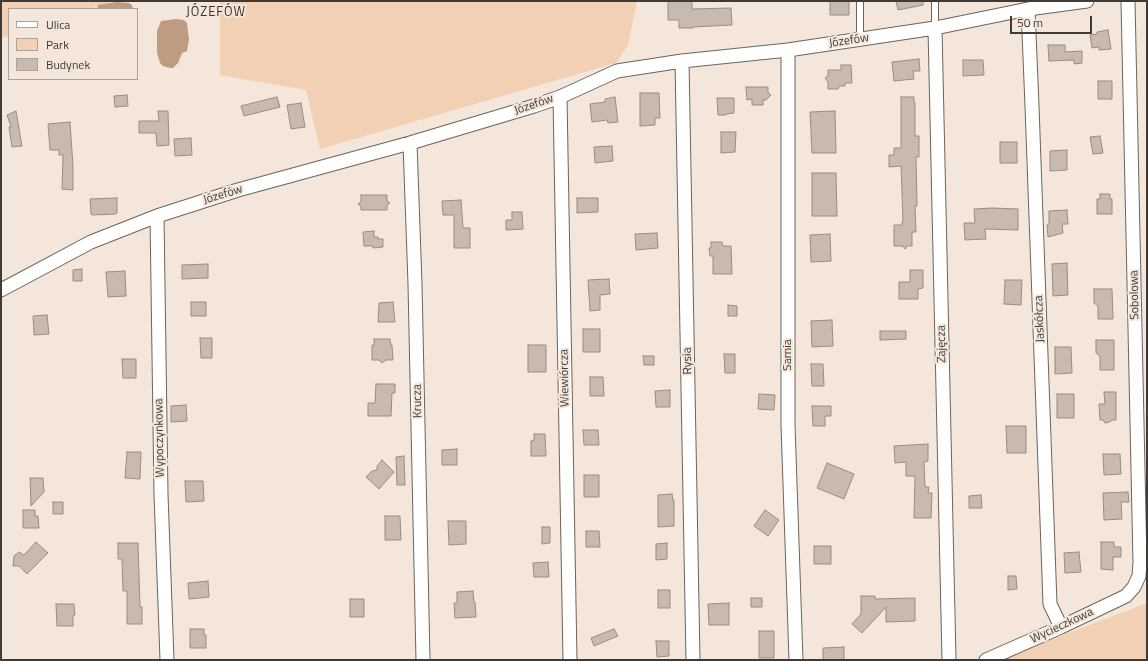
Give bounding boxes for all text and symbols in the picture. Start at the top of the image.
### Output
district label: JÓZEFÓW [186,5,246,21]
legend [8,8,138,80]
scale bar [1012,8,1094,34]
text: 50 m [1017,13,1043,32]
text: Ulica [46,15,70,34]
street label: Józefów [828,31,870,51]
text: Park [46,35,69,54]
text: Budynek [46,55,90,74]
street label: Józefów [513,92,555,118]
street label: Józefów [202,182,244,208]
street label: Sobolowa [1127,270,1143,320]
street label: Jaskółcza [1032,295,1048,343]
street label: Zajęcza [934,325,950,363]
street label: Sarnia [781,339,795,371]
street label: Rysia [681,347,695,375]
street label: Wiewiórcza [557,349,573,407]
street label: Krucza [411,384,425,418]
street label: Wypoczynkowa [152,398,168,478]
street label: Wycieczkowa [1028,605,1096,647]

